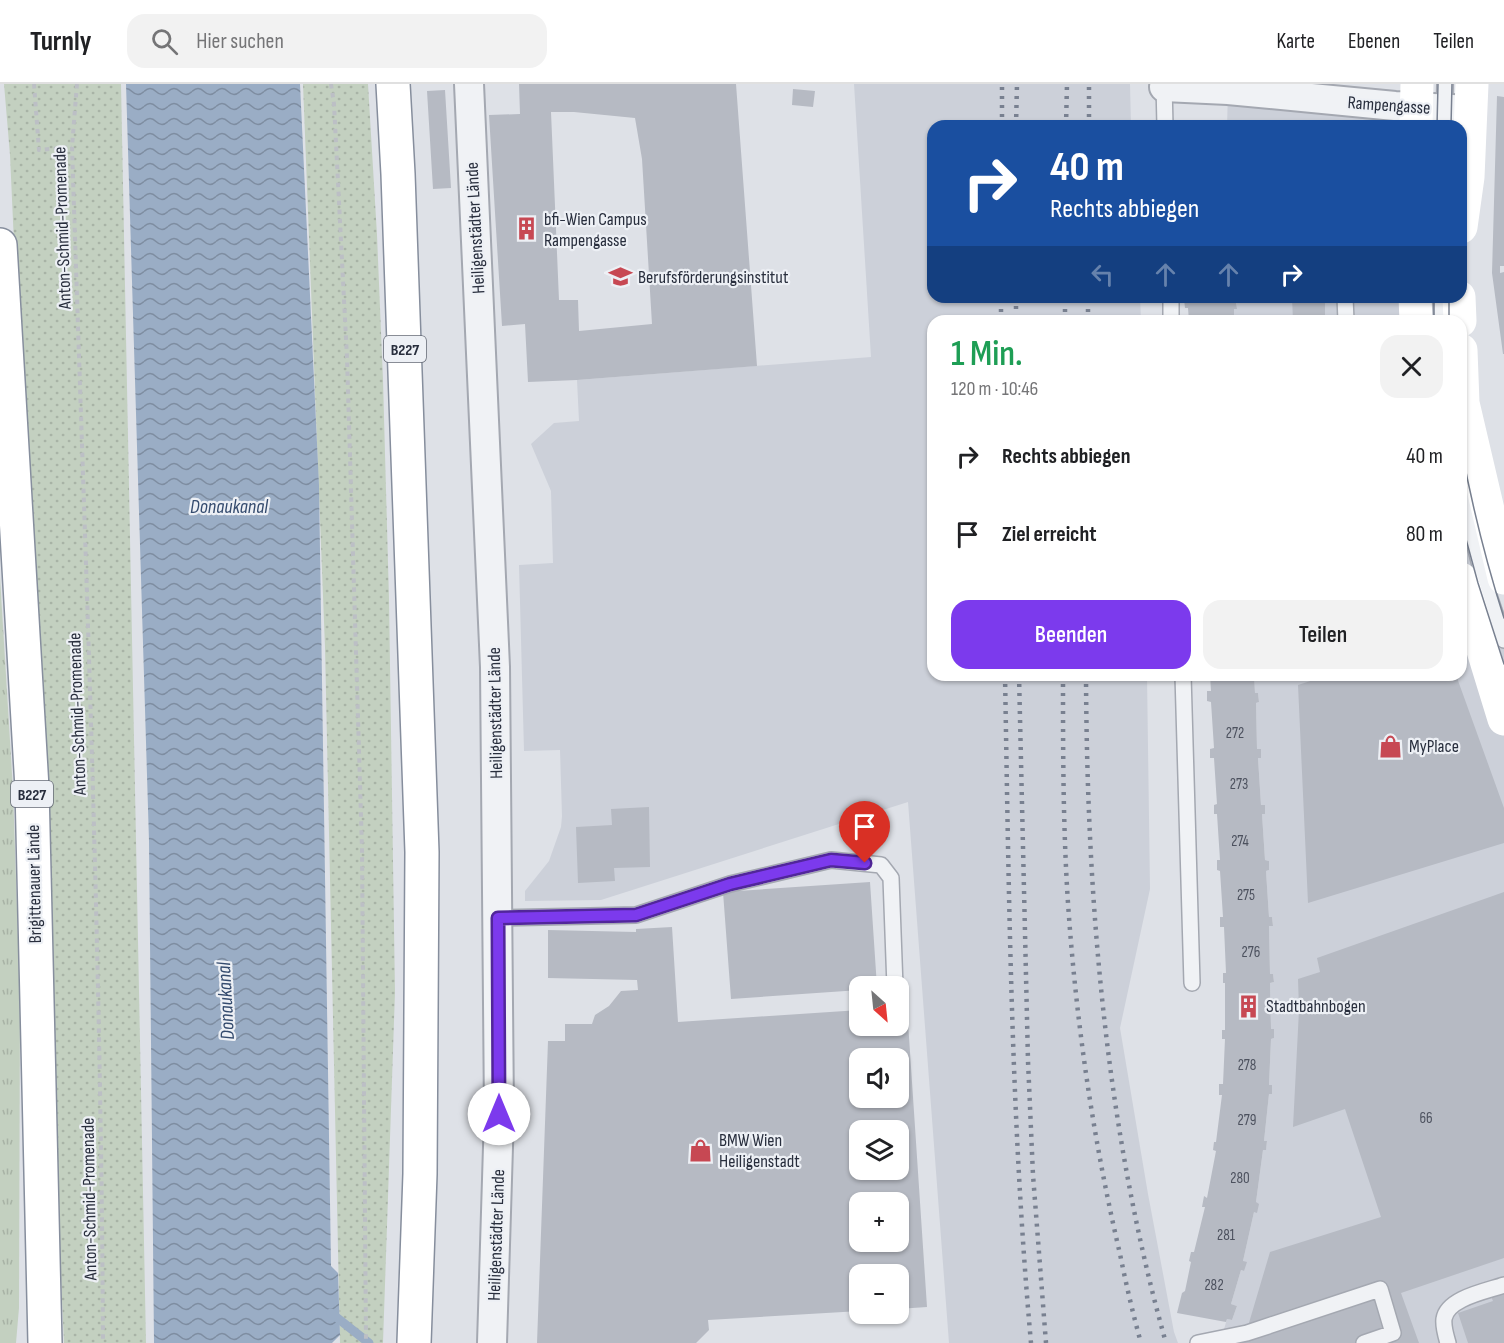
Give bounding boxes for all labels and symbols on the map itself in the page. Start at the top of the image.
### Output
street label: Rampengasse [1347,92,1431,119]
street label: Anton-Schmid-Promenade [49,146,76,311]
street label: Heiligenstädter Lände [462,162,489,294]
place label: bfi-Wien Campus Rampengasse [544,209,647,251]
building icon: bfi-Wien Campus Rampengasse [513,216,539,242]
school or university icon: Berufsförderungsinstitut [607,264,633,290]
place label: Berufsförderungsinstitut [638,267,789,288]
road number: B227 [384,336,426,362]
water label: Donaukanal [190,495,269,519]
street label: Anton-Schmid-Promenade [64,632,91,797]
street label: Heiligenstädter Lände [484,647,507,779]
house number: 272 [1226,724,1244,743]
shop icon: MyPlace [1378,733,1404,759]
place label: MyPlace [1409,736,1459,757]
house number: 273 [1230,775,1248,794]
road number: B227 [11,781,53,807]
pin [839,801,890,863]
street label: Brigittenauer Lände [23,825,46,943]
house number: 274 [1231,832,1249,851]
house number: 275 [1237,886,1255,905]
house number: 276 [1242,943,1260,962]
water label: Donaukanal [212,960,240,1040]
north arrow [849,976,909,1036]
building icon: Stadtbahnbogen [1235,993,1261,1019]
place label: Stadtbahnbogen [1266,996,1366,1017]
house number: 278 [1238,1056,1256,1075]
position arrow [467,1082,531,1146]
house number: 66 [1419,1109,1433,1128]
house number: 279 [1238,1111,1256,1130]
street label: Anton-Schmid-Promenade [78,1118,101,1281]
place label: BMW Wien Heiligenstadt [719,1130,800,1172]
shop icon: BMW Wien Heiligenstadt [688,1137,714,1163]
street label: Heiligenstädter Lände [484,1169,509,1301]
house number: 280 [1230,1169,1250,1188]
house number: 281 [1217,1226,1236,1245]
house number: 282 [1204,1276,1224,1295]

